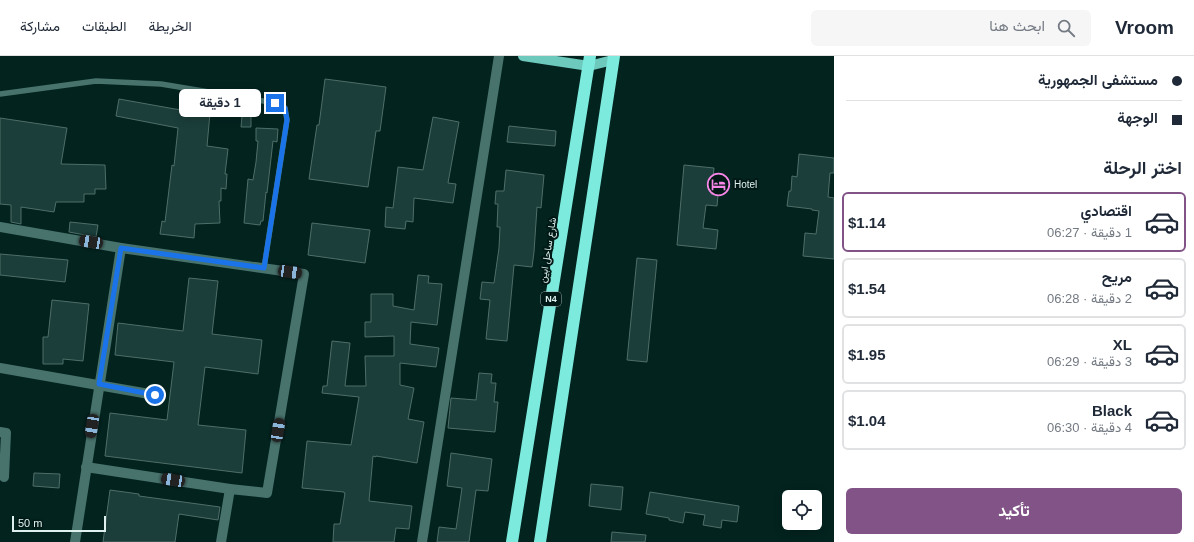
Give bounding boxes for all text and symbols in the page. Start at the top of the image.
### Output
search box [811,10,1091,46]
text: ابحث هنا [989,17,1045,34]
icon: search [1055,17,1077,39]
text: Vroom [1115,17,1174,38]
text: مشاركة [20,18,60,34]
text: الطبقات [82,18,126,34]
text: الخريطة [148,18,192,34]
text: مستشفى الجمهورية [1038,71,1158,88]
callout: 1 دقيقة [179,89,261,117]
route end [266,94,284,112]
text: 1 دقيقة [199,95,241,110]
text: الوجهة [1117,109,1158,126]
text: اختر الرحلة [1103,158,1182,178]
hotel icon: Hotel [706,171,732,197]
place label: Hotel [734,179,757,190]
text: اقتصادي [1080,202,1132,219]
icon: car [1144,204,1180,240]
text: $1.14 [848,214,886,231]
street label: شارع ساحل ابين [537,217,559,284]
text: 1 دقيقة · 06:27 [1047,225,1132,240]
car [78,234,104,250]
car [277,264,303,280]
text: مريح [1102,268,1132,285]
icon: car [1144,270,1180,306]
text: $1.54 [848,280,886,297]
text: 2 دقيقة · 06:28 [1047,291,1132,306]
road number: N4 [541,292,561,306]
text: XL [1113,336,1132,353]
icon: car [1144,336,1180,372]
text: $1.95 [848,346,886,363]
text: 3 دقيقة · 06:29 [1047,354,1132,369]
route start [146,386,164,404]
text: Black [1092,402,1132,419]
icon: car [1144,402,1180,438]
text: $1.04 [848,412,886,429]
car [84,413,100,439]
car [270,417,286,443]
text: 4 دقيقة · 06:30 [1047,420,1132,435]
car [160,472,186,488]
button: تأكيد [846,488,1182,534]
map controls [782,490,822,530]
button: locate [782,490,822,530]
scale bar [12,514,106,533]
text: 50 m [18,517,42,529]

